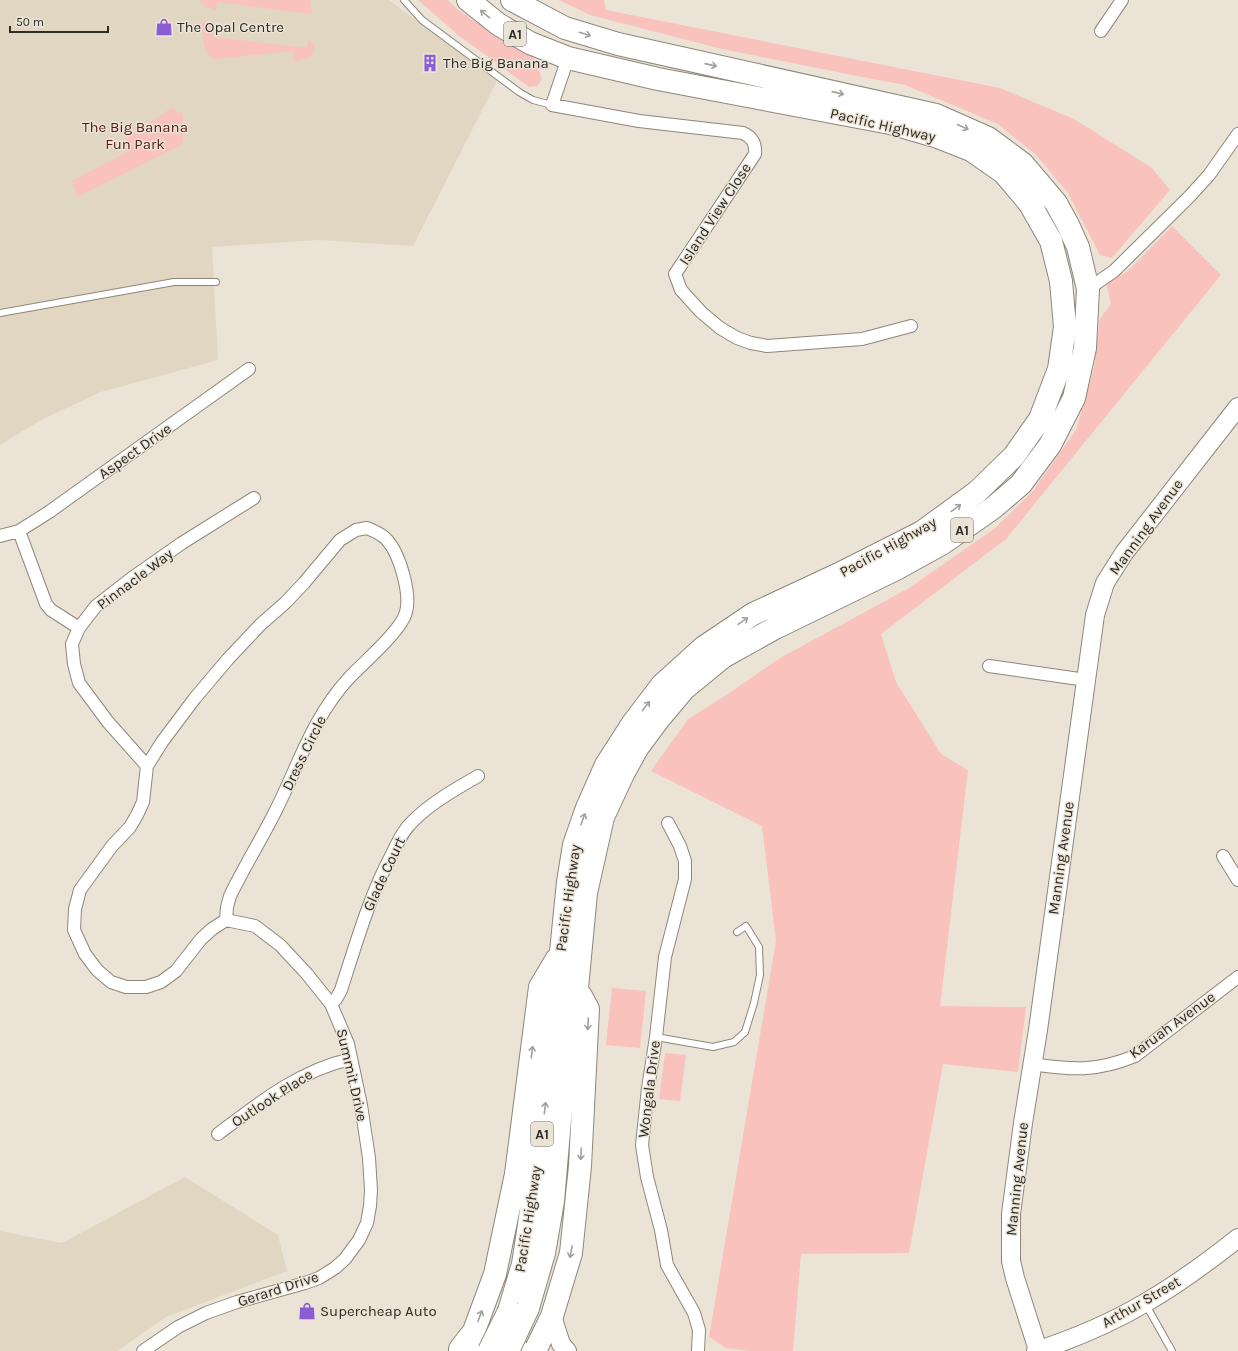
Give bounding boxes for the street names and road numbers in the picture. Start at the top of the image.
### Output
road number: A1 [504,22,526,46]
street label: Pacific Highway [828,104,938,146]
street label: Island View Close [675,160,755,268]
street label: Aspect Drive [95,419,175,483]
street label: Manning Avenue [1105,476,1187,578]
street label: Pacific Highway [836,513,940,581]
road number: A1 [951,518,973,542]
street label: Pinnacle Way [93,545,177,613]
street label: Dress Circle [278,713,330,793]
street label: Manning Avenue [1044,800,1078,916]
street label: Glade Court [359,834,409,914]
street label: Pacific Highway [552,843,584,953]
street label: Karuah Avenue [1125,988,1219,1062]
street label: Summit Drive [333,1027,371,1123]
street label: Wongala Drive [634,1039,664,1139]
street label: Outlook Place [228,1065,316,1131]
street label: Manning Avenue [1002,1121,1032,1237]
road number: A1 [531,1122,553,1146]
street label: Pacific Highway [511,1164,545,1274]
street label: Gerard Drive [235,1267,321,1311]
street label: Arthur Street [1098,1272,1184,1332]

